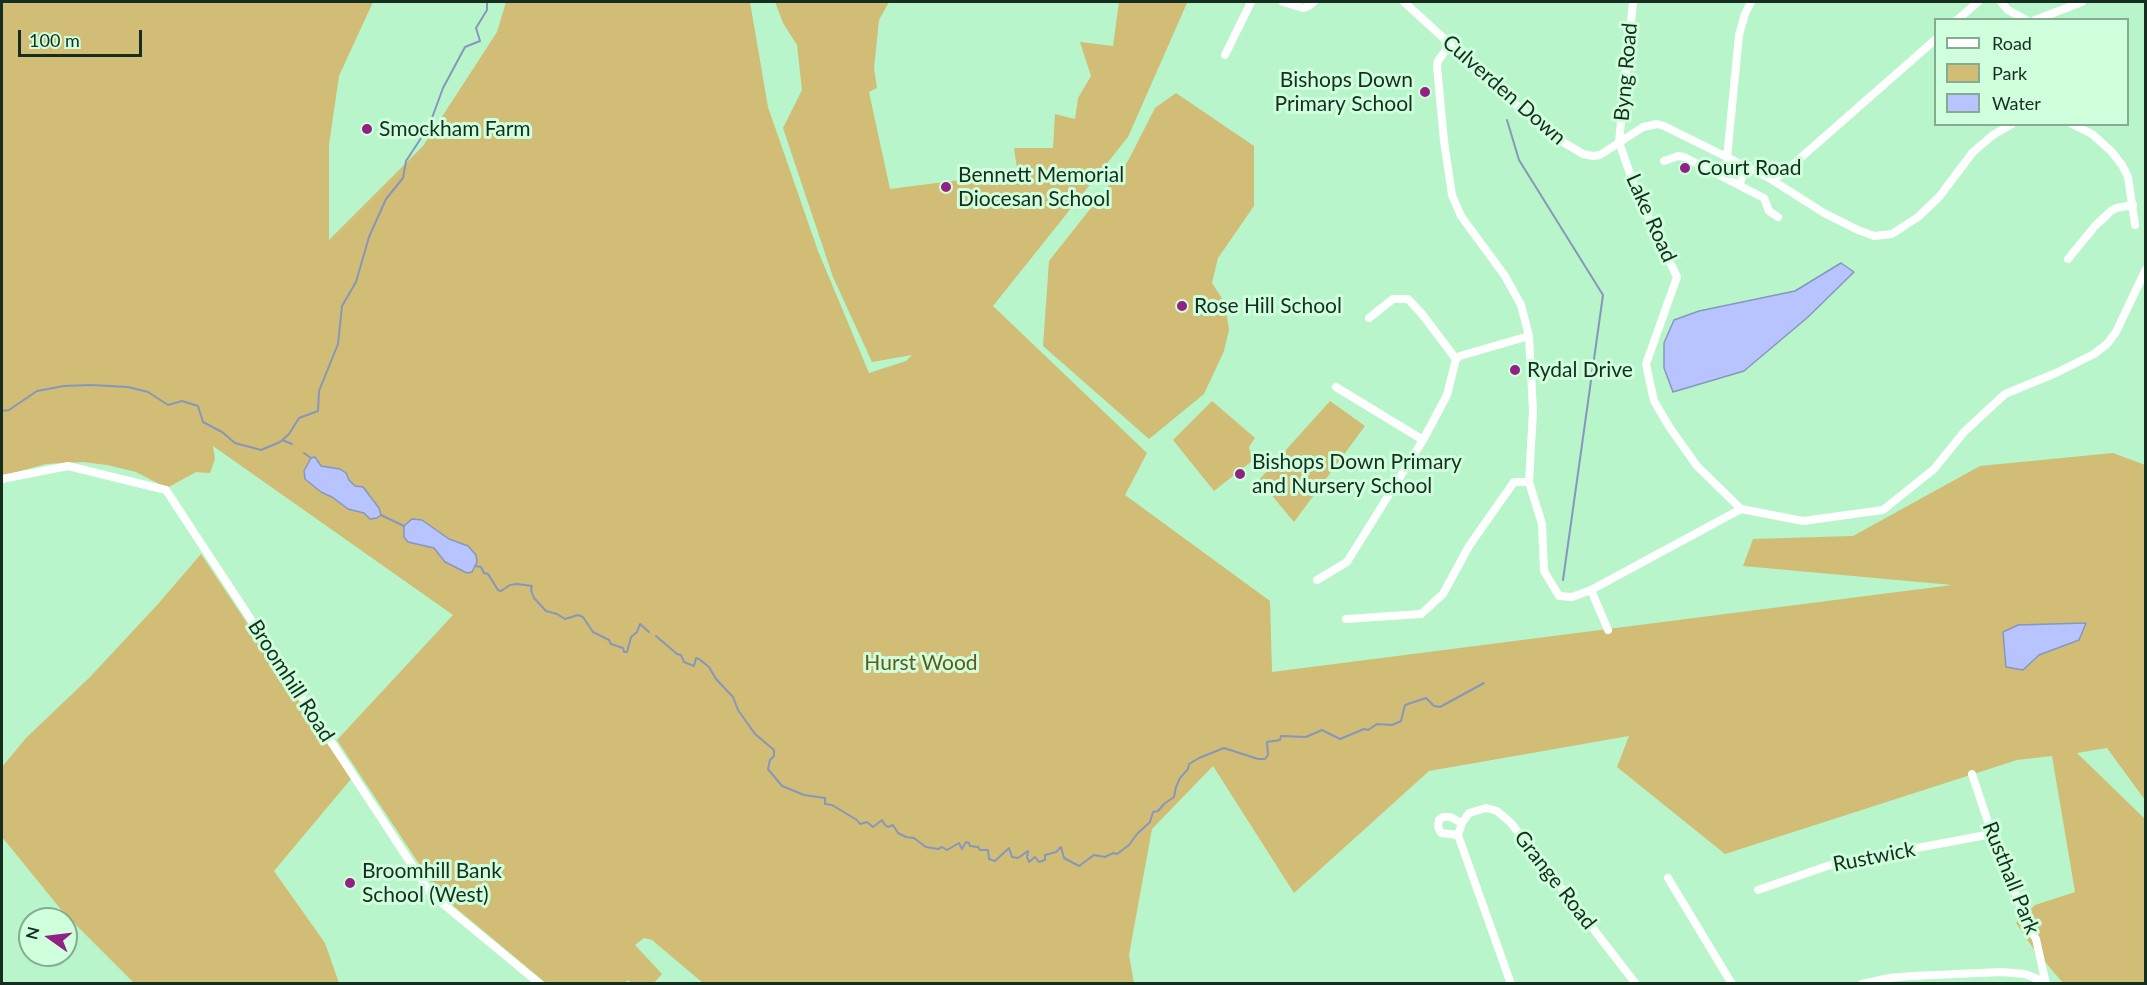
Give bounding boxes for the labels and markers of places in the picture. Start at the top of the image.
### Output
place label: Bishops Down Primary School [1275,67,1413,117]
marker: Bishops Down Primary School [1418,85,1432,99]
place label: Smockham Farm [379,116,531,142]
marker: Smockham Farm [360,122,374,136]
place label: Court Road [1697,155,1802,181]
marker: Court Road [1678,161,1692,175]
place label: Bennett Memorial Diocesan School [958,162,1124,212]
marker: Bennett Memorial Diocesan School [939,180,953,194]
place label: Rose Hill School [1194,293,1342,319]
marker: Rose Hill School [1175,299,1189,313]
place label: Rydal Drive [1527,357,1633,383]
marker: Rydal Drive [1508,363,1522,377]
place label: Bishops Down Primary and Nursery School [1252,449,1462,499]
marker: Bishops Down Primary and Nursery School [1233,467,1247,481]
place label: Broomhill Bank School (West) [362,858,502,908]
marker: Broomhill Bank School (West) [343,876,357,890]

